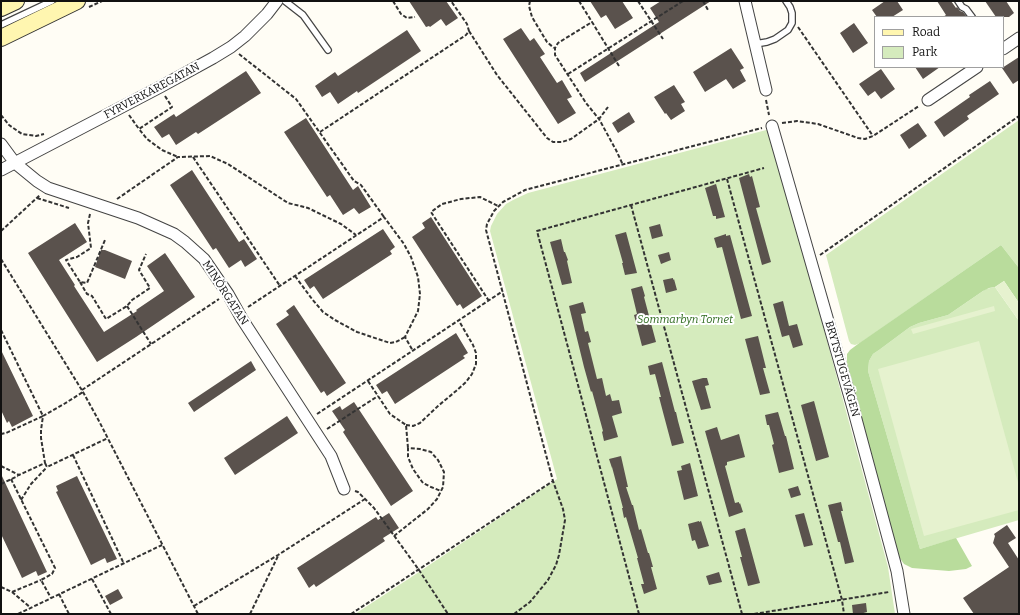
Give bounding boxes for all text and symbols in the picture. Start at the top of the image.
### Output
legend [874,16,1004,68]
text: Road [912,25,940,39]
text: Park [912,45,937,59]
street label: FYRVERKAREGATAN [102,60,202,122]
street label: MINÖRGATAN [199,258,251,328]
park label: Sommarbyn Tornet [637,313,733,327]
street label: BRYTSTUGEVÄGEN [822,319,862,419]

